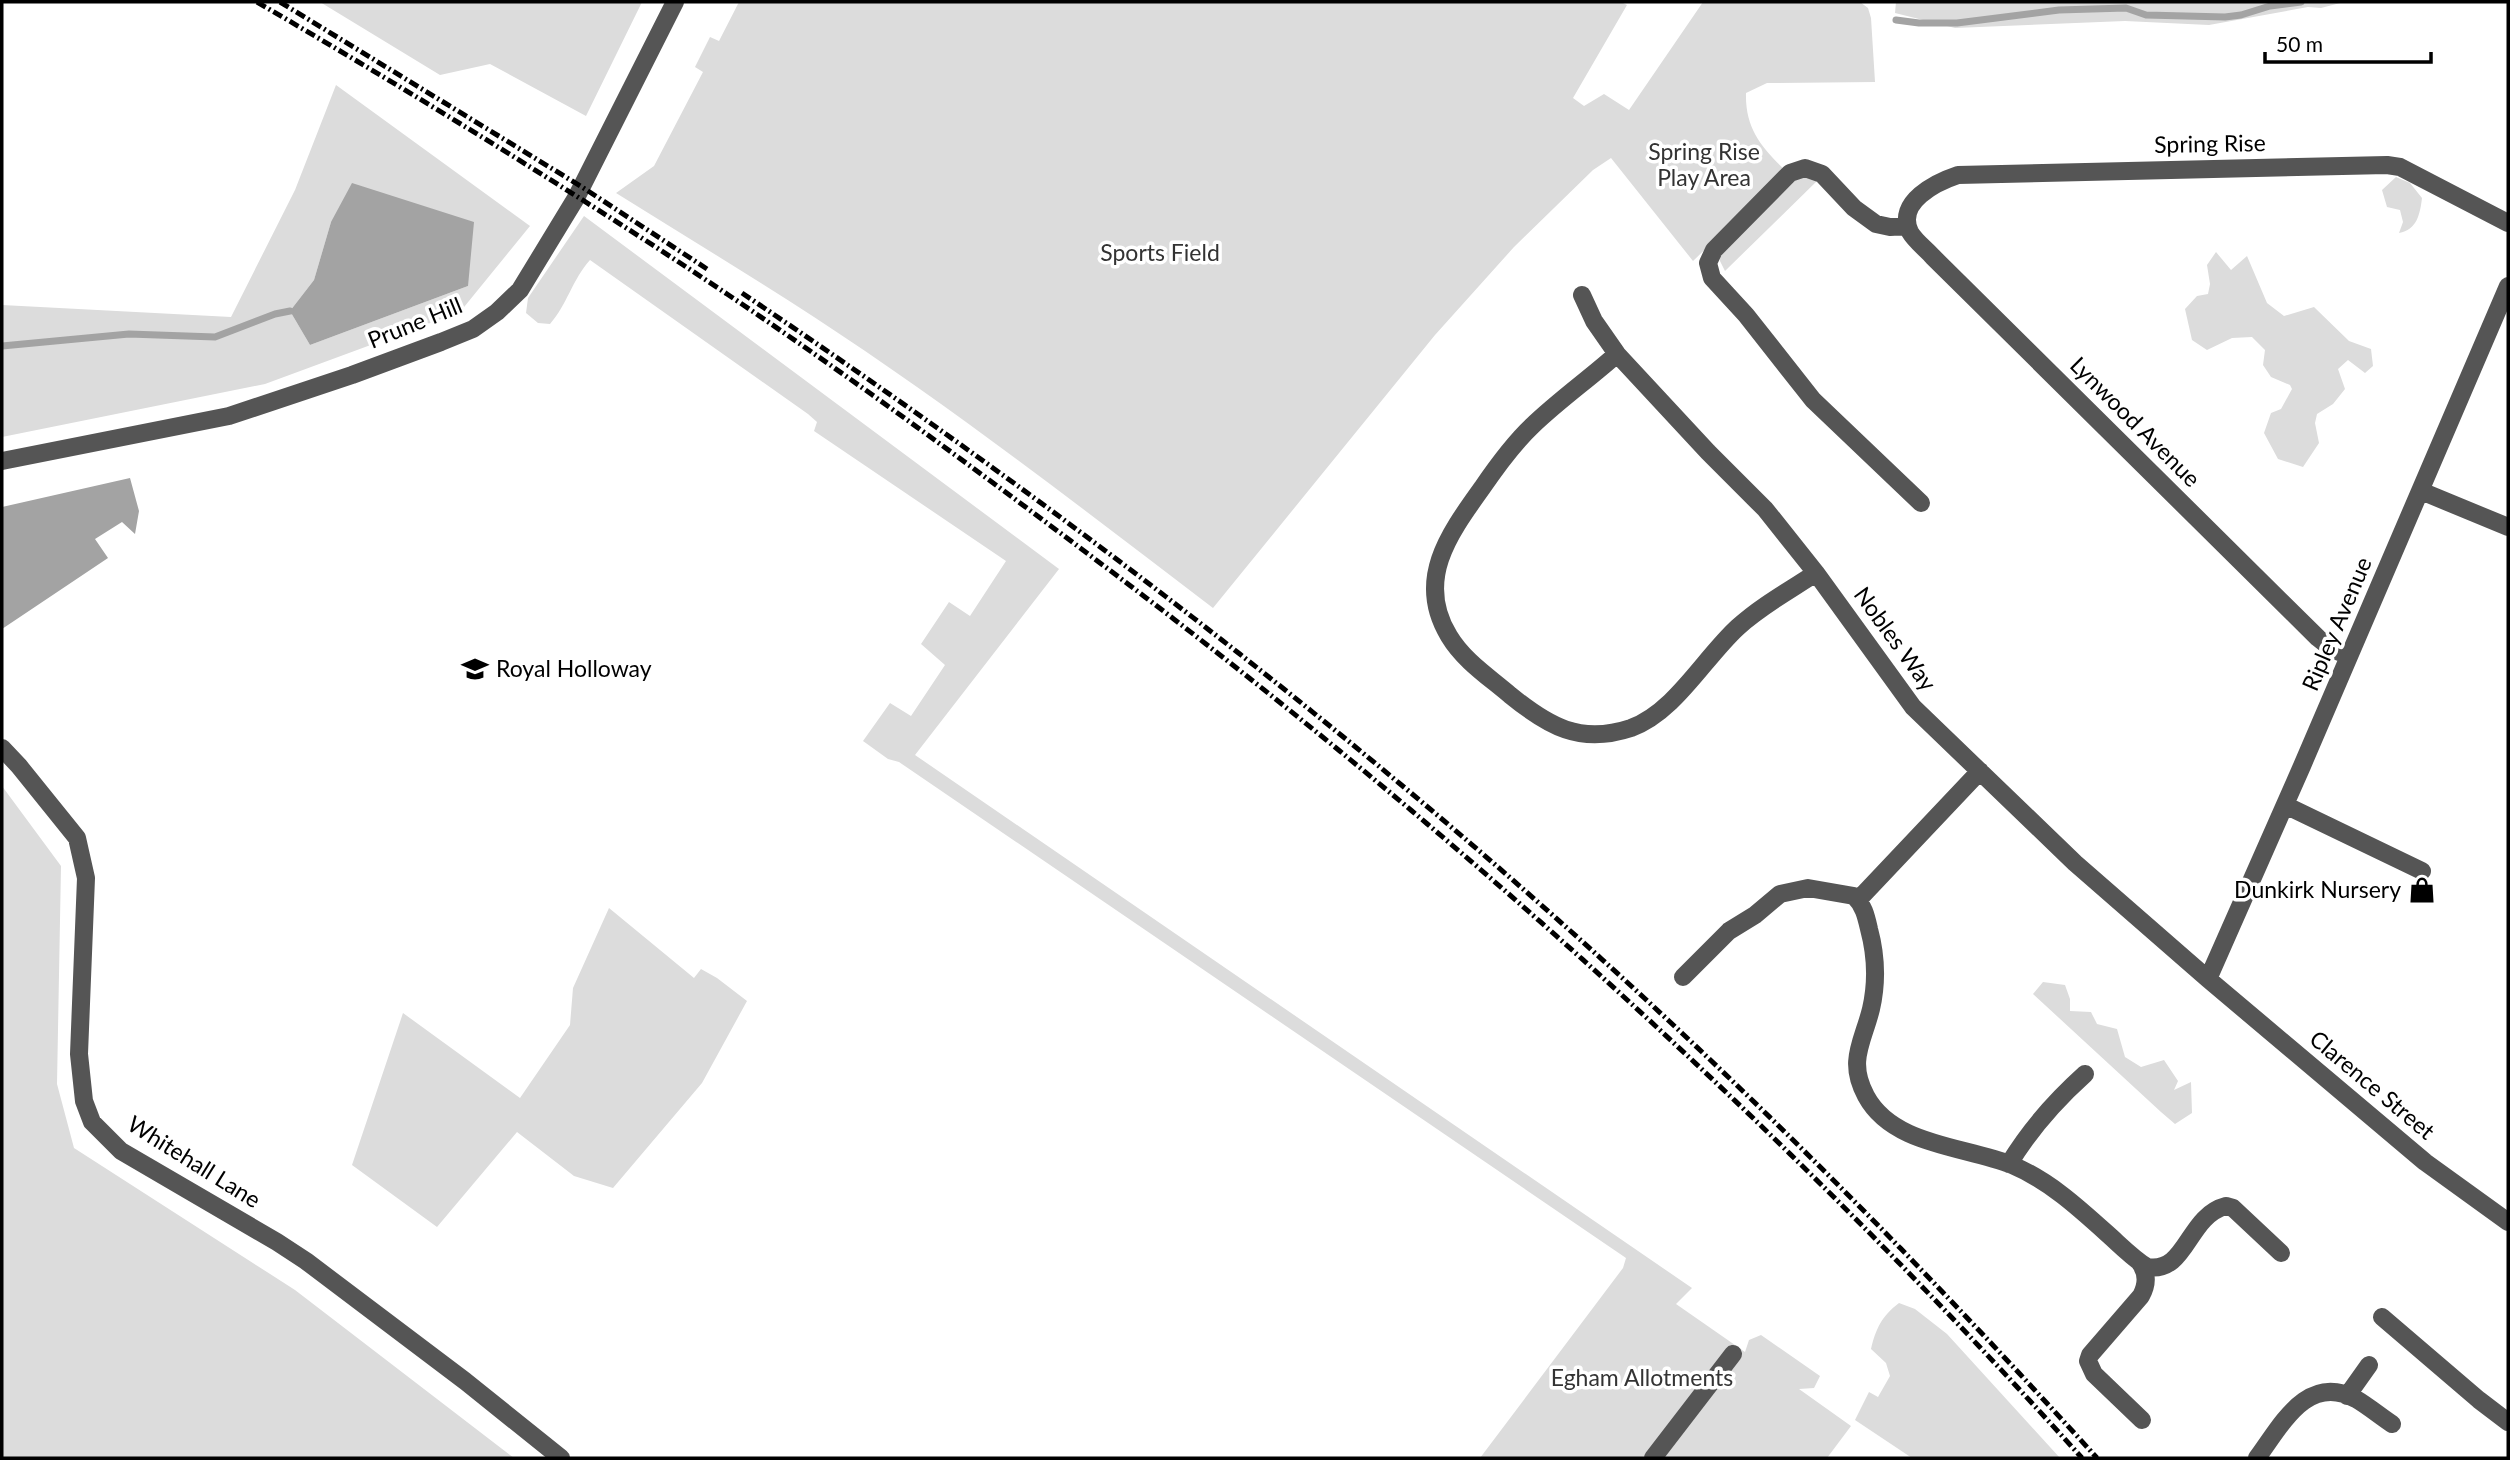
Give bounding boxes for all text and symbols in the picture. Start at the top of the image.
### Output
scale bar [2265,21,2431,65]
text: 50 m [2276,31,2323,56]
street label: Spring Rise [2154,128,2266,158]
park label: Spring Rise Play Area [1648,137,1760,191]
park label: Sports Field [1100,238,1220,266]
street label: Prune Hill [363,290,466,354]
street label: Lynwood Avenue [2065,350,2207,492]
street label: Ripley Avenue [2295,553,2377,695]
street label: Nobles Way [1849,581,1943,696]
school or university icon: Royal Holloway [460,654,490,684]
place label: Royal Holloway [496,654,652,682]
place label: Dunkirk Nursery [2234,875,2401,903]
shop icon: Dunkirk Nursery [2407,875,2437,905]
street label: Clarence Street [2304,1024,2441,1145]
street label: Whitehall Lane [123,1109,266,1213]
park label: Egham Allotments [1551,1363,1733,1391]

